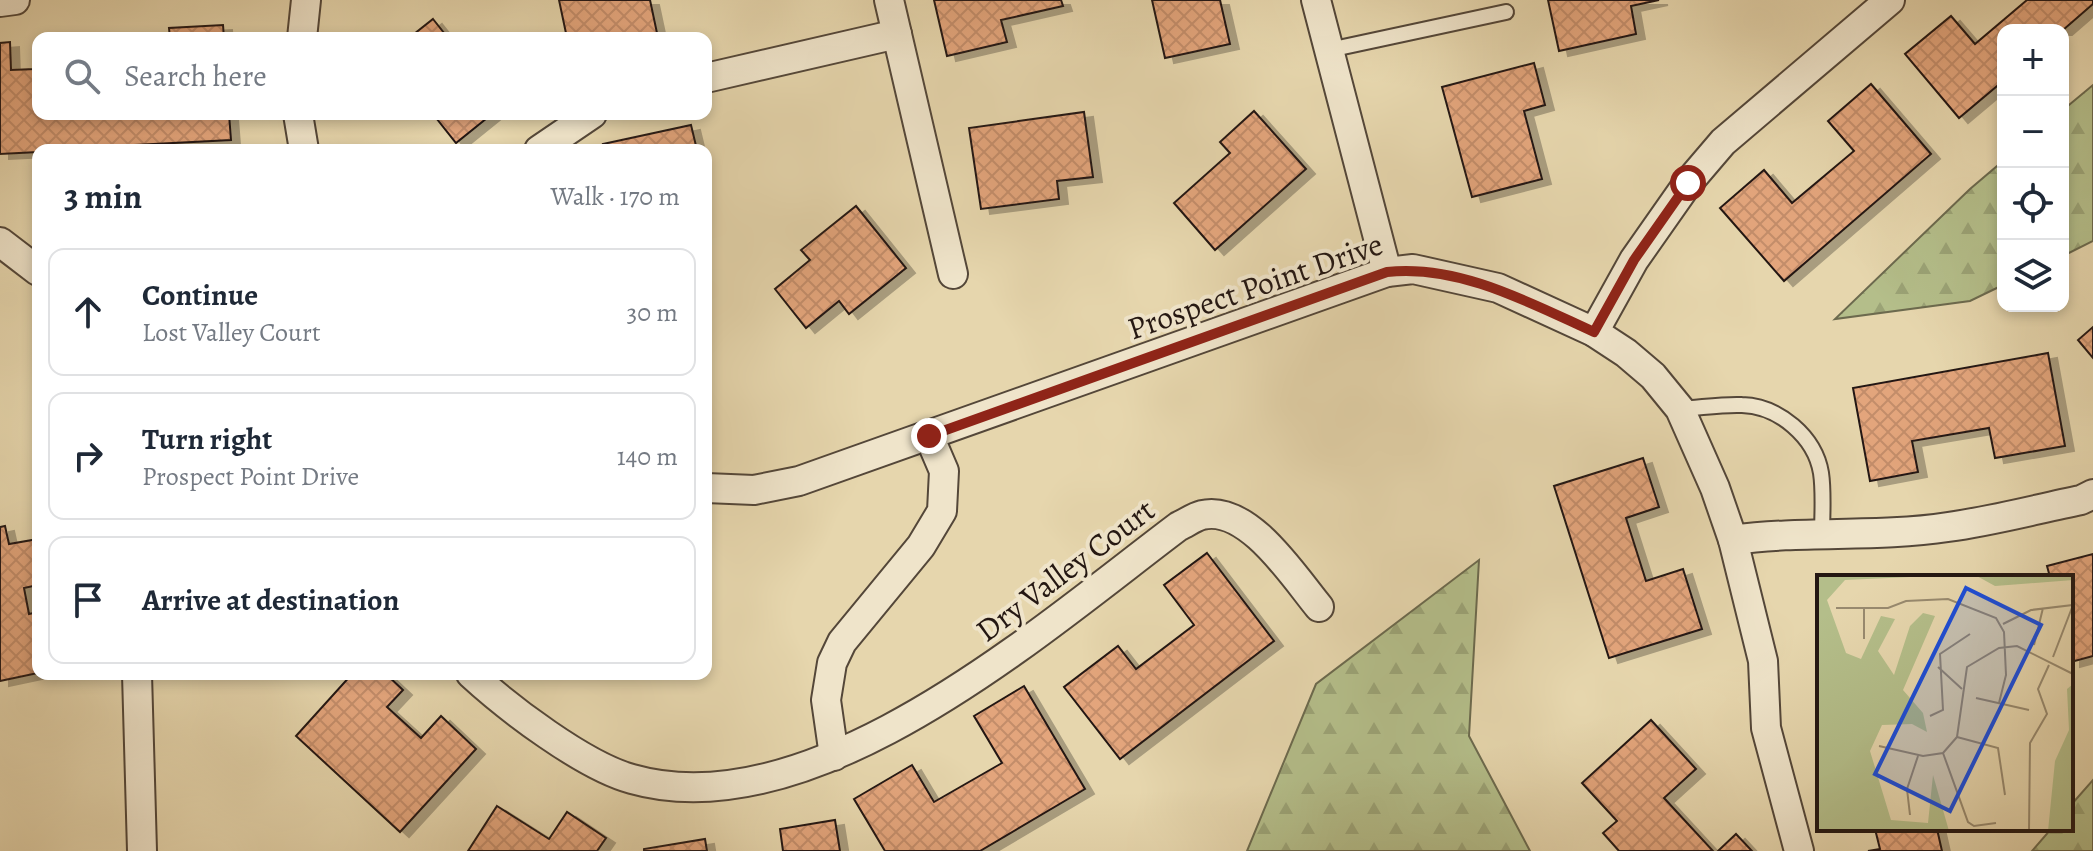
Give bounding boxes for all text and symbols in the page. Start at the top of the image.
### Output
map controls [1997,24,2069,312]
button: + [1997,24,2069,96]
search box [32,32,712,120]
icon: search [60,54,104,98]
text: Search here [124,56,267,96]
button: − [1997,96,2069,168]
route start [1670,165,1706,201]
button: locate [1997,168,2069,240]
text: 3 min [64,173,142,220]
text: Walk · 170 m [551,179,680,214]
street label: Prospect Point Drive [1122,222,1388,350]
button: layers [1997,240,2069,312]
text: Continue [142,275,258,315]
icon: ahead [66,290,110,334]
text: 30 m [627,295,678,330]
text: Lost Valley Court [142,315,321,350]
route end [911,418,947,454]
text: Turn right [142,419,272,459]
icon: right [66,434,110,478]
text: 140 m [617,439,678,474]
text: Prospect Point Drive [142,459,359,494]
street label: Dry Valley Court [966,488,1164,652]
inset map [1817,575,2073,831]
icon: arrive [66,578,110,622]
text: Arrive at destination [142,580,399,620]

